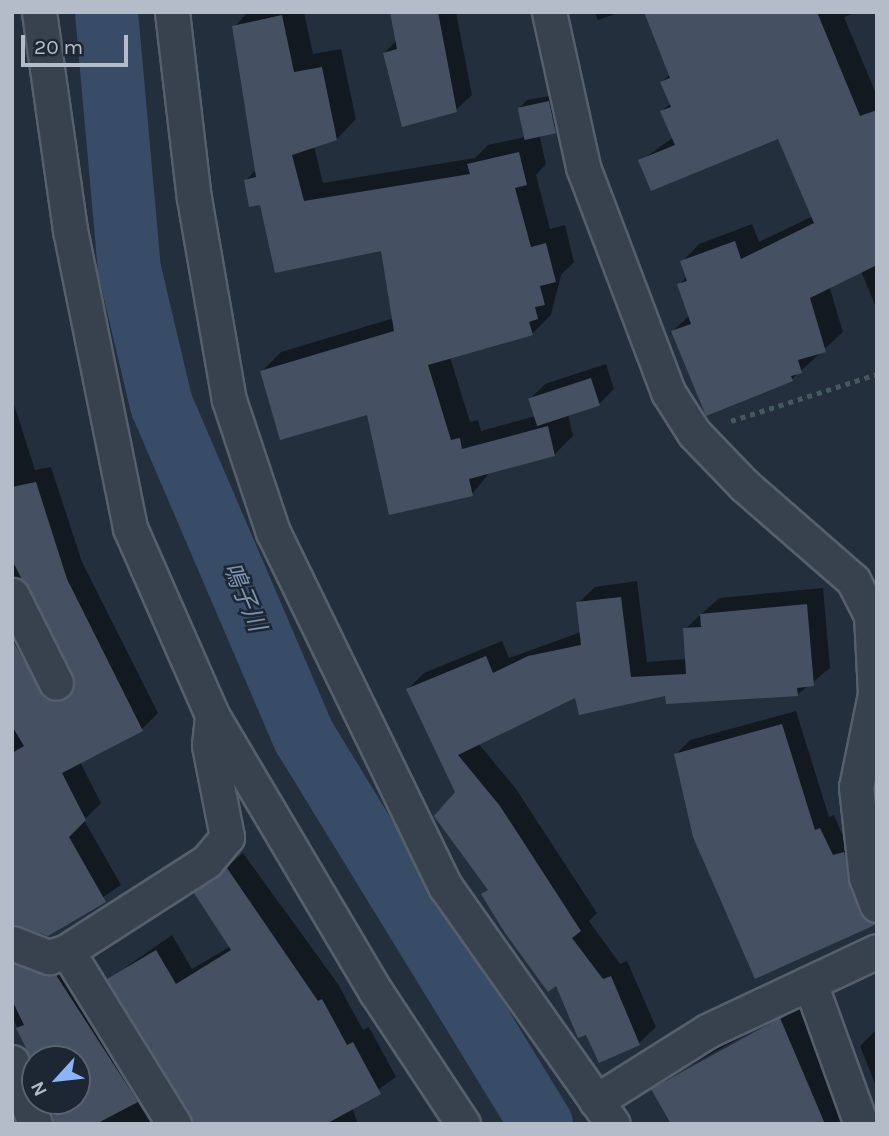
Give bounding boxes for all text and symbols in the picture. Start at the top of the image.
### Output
scale bar [24,21,131,65]
text: 20 m [34,35,83,59]
water label: 鳴子川 [217,558,271,636]
north arrow [21,1045,91,1115]
text: N [26,1078,52,1100]

